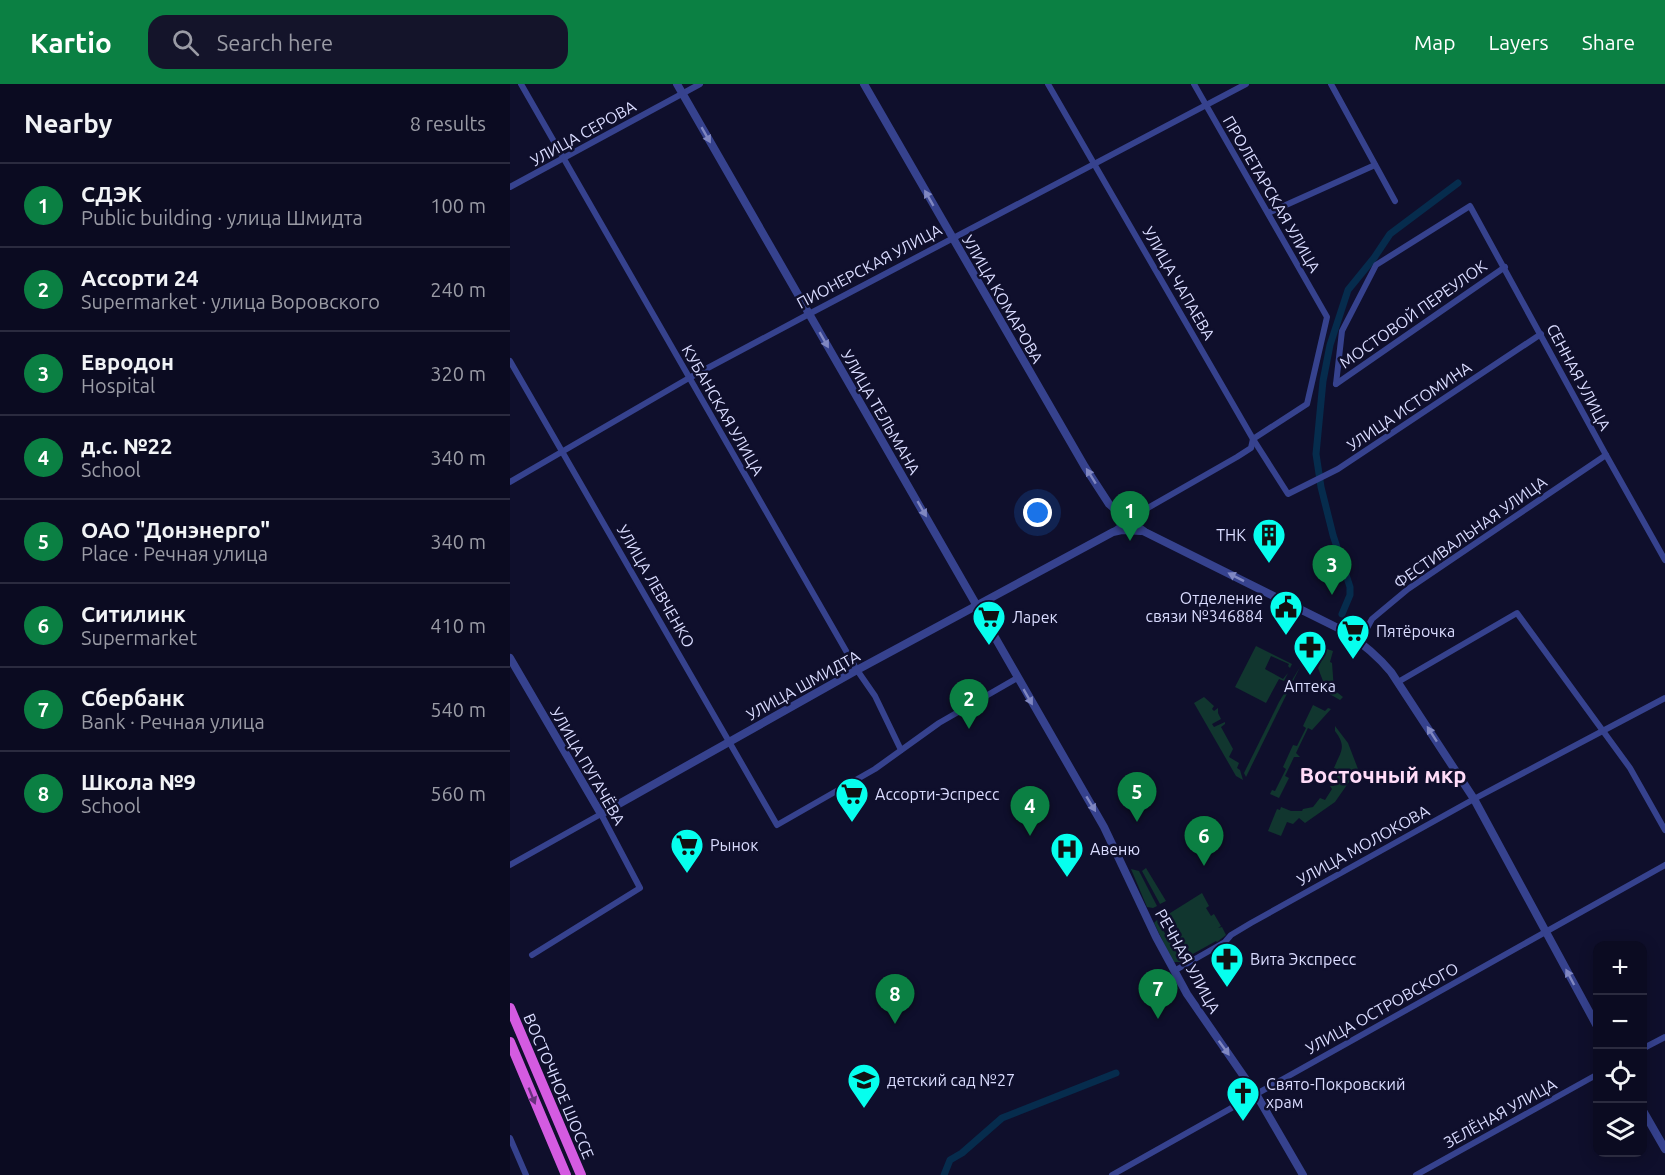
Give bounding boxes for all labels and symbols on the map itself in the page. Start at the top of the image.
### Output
street label: УЛИЦА СЕРОВА [527,96,639,169]
street label: ПРОЛЕТАРСКАЯ УЛИЦА [1220,112,1325,276]
one-way arrow [701,127,712,143]
one-way arrow [925,190,935,207]
street label: ПИОНЕРСКАЯ УЛИЦА [793,220,945,312]
street label: УЛИЦА ЧАПАЕВА [1139,223,1219,343]
street label: УЛИЦА КОМАРОВА [959,232,1047,367]
street label: МОСТОВОЙ ПЕРЕУЛОК [1335,255,1490,372]
street label: СЕННАЯ УЛИЦА [1543,321,1615,434]
one-way arrow [819,332,830,348]
street label: КУБАНСКАЯ УЛИЦА [678,342,768,479]
street label: УЛИЦА ТЕЛЬМАНА [838,346,924,478]
street label: УЛИЦА ИСТОМИНА [1344,357,1475,454]
one-way arrow [1085,468,1096,484]
street label: ФЕСТИВАЛЬНАЯ УЛИЦА [1390,472,1550,592]
pin: 1 [1110,492,1150,541]
your location [1023,498,1052,527]
one-way arrow [917,501,928,517]
building icon: ТНК [1251,517,1287,564]
street label: УЛИЦА ЛЕВЧЕНКО [614,522,698,650]
place label: ТНК [1216,526,1246,544]
pin: 3 [1312,546,1352,595]
one-way arrow [1227,572,1244,582]
place label: Отделение связи №346884 [1146,589,1263,625]
public building icon: Отделение связи №346884 [1268,589,1304,636]
supermarket icon: Ларек [971,599,1007,646]
place label: Ларек [1012,608,1058,626]
supermarket icon: Пятёрочка [1335,613,1371,660]
place label: Пятёрочка [1376,622,1455,640]
pharmacy icon: Аптека [1292,629,1328,676]
street label: УЛИЦА ШМИДТА [743,646,863,724]
place label: Аптека [1284,677,1336,695]
pin: 2 [950,680,988,729]
one-way arrow [1023,689,1033,706]
street label: УЛИЦА ПУГАЧЁВА [547,704,629,829]
one-way arrow [1427,726,1438,742]
district label: Восточный мкр [1300,762,1466,787]
pin: 5 [1118,772,1156,822]
supermarket icon: Ассорти-Эспресс [834,776,870,823]
place label: Ассорти-Эспресс [875,785,1000,803]
pin: 4 [1010,786,1050,836]
one-way arrow [1085,796,1096,812]
street label: УЛИЦА МОЛОКОВА [1294,801,1433,889]
pin: 6 [1184,816,1224,866]
supermarket icon: Рынок [669,827,705,874]
hospital icon: Авеню [1049,831,1085,878]
place label: Рынок [710,836,758,854]
place label: Авеню [1090,840,1140,858]
street label: РЕЧНАЯ УЛИЦА [1152,906,1224,1017]
pharmacy icon: Вита Экспресс [1209,941,1245,988]
place label: Вита Экспресс [1250,950,1357,968]
street label: УЛИЦА ОСТРОВСКОГО [1303,959,1461,1057]
one-way arrow [1565,968,1575,985]
pin: 7 [1138,970,1178,1019]
pin: 8 [876,974,914,1024]
street label: ВОСТОЧНОЕ ШОССЕ [520,1011,598,1161]
one-way arrow [1218,1039,1230,1055]
school or university icon: детский сад №27 [846,1062,882,1109]
place label: детский сад №27 [887,1071,1015,1089]
street label: ЗЕЛЁНАЯ УЛИЦА [1440,1074,1560,1151]
church icon: Свято-Покровский храм [1225,1075,1261,1122]
place label: Свято-Покровский храм [1266,1075,1405,1111]
one-way arrow [527,1088,537,1106]

